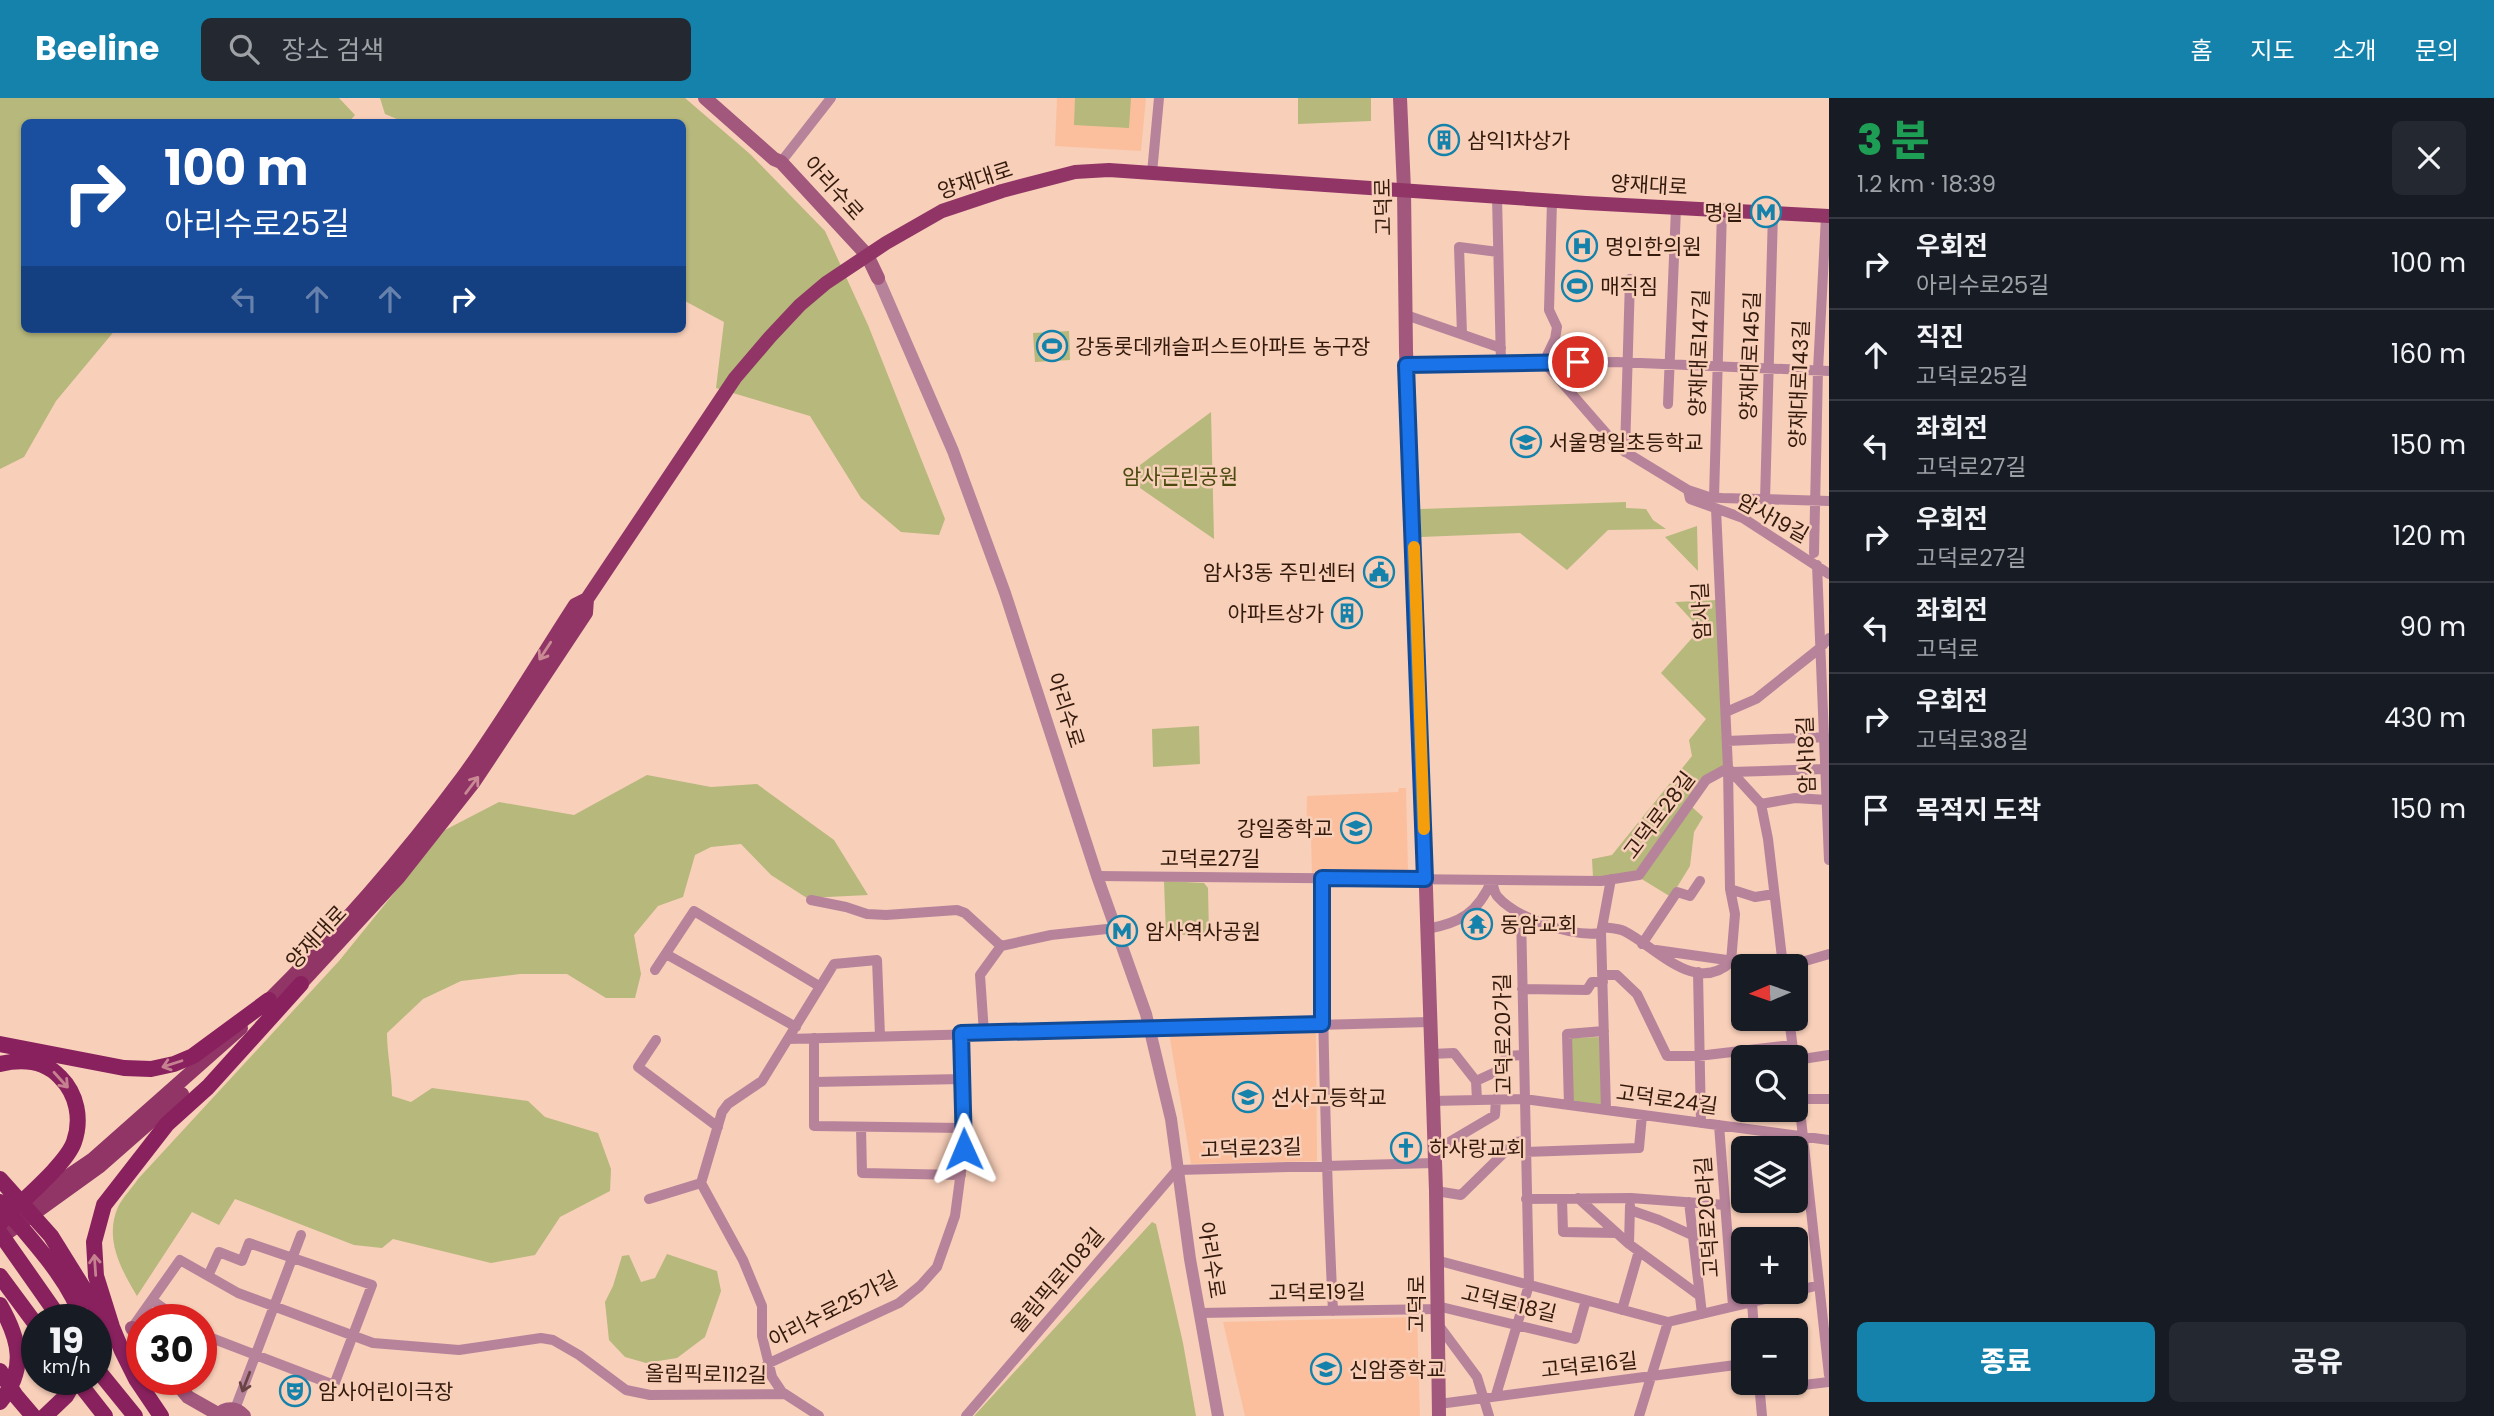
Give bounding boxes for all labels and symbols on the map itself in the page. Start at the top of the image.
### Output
building icon: 삼익1차상가 [1427,123,1461,157]
place label: 삼익1차상가 [1467,126,1570,155]
street label: 아리수로 [797,150,871,226]
street label: 양재대로 [934,154,1016,206]
street label: 양재대로 [1610,168,1688,202]
street label: 고덕로 [1368,178,1398,236]
metro station icon: 명일 [1749,195,1783,229]
place label: 명일 [1704,198,1743,227]
hospital icon: 명인한의원 [1565,229,1599,263]
place label: 명인한의원 [1605,232,1702,261]
sports icon: 매직짐 [1560,269,1594,303]
place label: 매직짐 [1600,272,1658,301]
street label: 양재대로147길 [1682,289,1716,417]
street label: 양재대로145길 [1733,291,1767,421]
street label: 양재대로143길 [1782,319,1816,449]
sports icon: 강동롯데캐슬퍼스트아파트 농구장 [1035,329,1069,363]
place label: 강동롯데캐슬퍼스트아파트 농구장 [1075,332,1370,361]
pin [1548,332,1608,392]
school or university icon: 서울명일초등학교 [1509,425,1543,459]
place label: 서울명일초등학교 [1549,428,1704,457]
park label: 암사근린공원 [1122,462,1238,491]
street label: 암사19길 [1732,486,1814,550]
public building icon: 암사3동 주민센터 [1362,555,1396,589]
place label: 암사3동 주민센터 [1203,558,1356,587]
street label: 암사길 [1685,581,1717,641]
building icon: 아파트상가 [1330,596,1364,630]
place label: 아파트상가 [1227,599,1324,628]
one-way arrow [538,640,552,660]
street label: 아리수로 [1040,669,1092,751]
street label: 암사18길 [1790,716,1822,794]
street label: 고덕로28길 [1617,765,1701,865]
one-way arrow [464,776,479,795]
school or university icon: 강일중학교 [1339,811,1373,845]
place label: 강일중학교 [1236,814,1333,843]
street label: 고덕로27길 [1160,844,1260,873]
street label: 양재대로 [279,899,353,975]
temple icon: 동암교회 [1460,907,1494,941]
place label: 동암교회 [1500,910,1577,939]
metro station icon: 암사역사공원 [1105,914,1139,948]
place label: 암사역사공원 [1145,917,1261,946]
north arrow [1731,954,1808,1031]
street label: 고덕로20가길 [1487,973,1519,1095]
one-way arrow [161,1058,183,1071]
one-way arrow [53,1071,69,1089]
street label: 고덕로24길 [1614,1078,1720,1120]
school or university icon: 선사고등학교 [1231,1080,1265,1114]
place label: 선사고등학교 [1271,1083,1387,1112]
position arrow [927,1112,1001,1186]
church icon: 하사랑교회 [1389,1131,1423,1165]
street label: 고덕로23길 [1200,1132,1302,1164]
place label: 하사랑교회 [1429,1134,1526,1163]
street label: 고덕로20라길 [1688,1155,1726,1279]
street label: 아리수로 [1192,1220,1232,1300]
street label: 올림픽로108길 [1003,1222,1111,1338]
one-way arrow [88,1255,101,1277]
street label: 아리수로25가길 [764,1264,902,1354]
street label: 고덕로 [1402,1275,1431,1333]
street label: 고덕로19길 [1268,1277,1366,1307]
street label: 고덕로18길 [1458,1278,1560,1328]
speed limit sign: 30 [126,1304,217,1395]
street label: 고덕로16길 [1539,1345,1639,1385]
school or university icon: 신암중학교 [1309,1352,1343,1386]
place label: 신암중학교 [1349,1355,1446,1384]
street label: 올림픽로112길 [645,1358,767,1390]
one-way arrow [238,1371,251,1393]
theatre icon: 암사어린이극장 [278,1374,312,1408]
place label: 암사어린이극장 [318,1377,453,1406]

